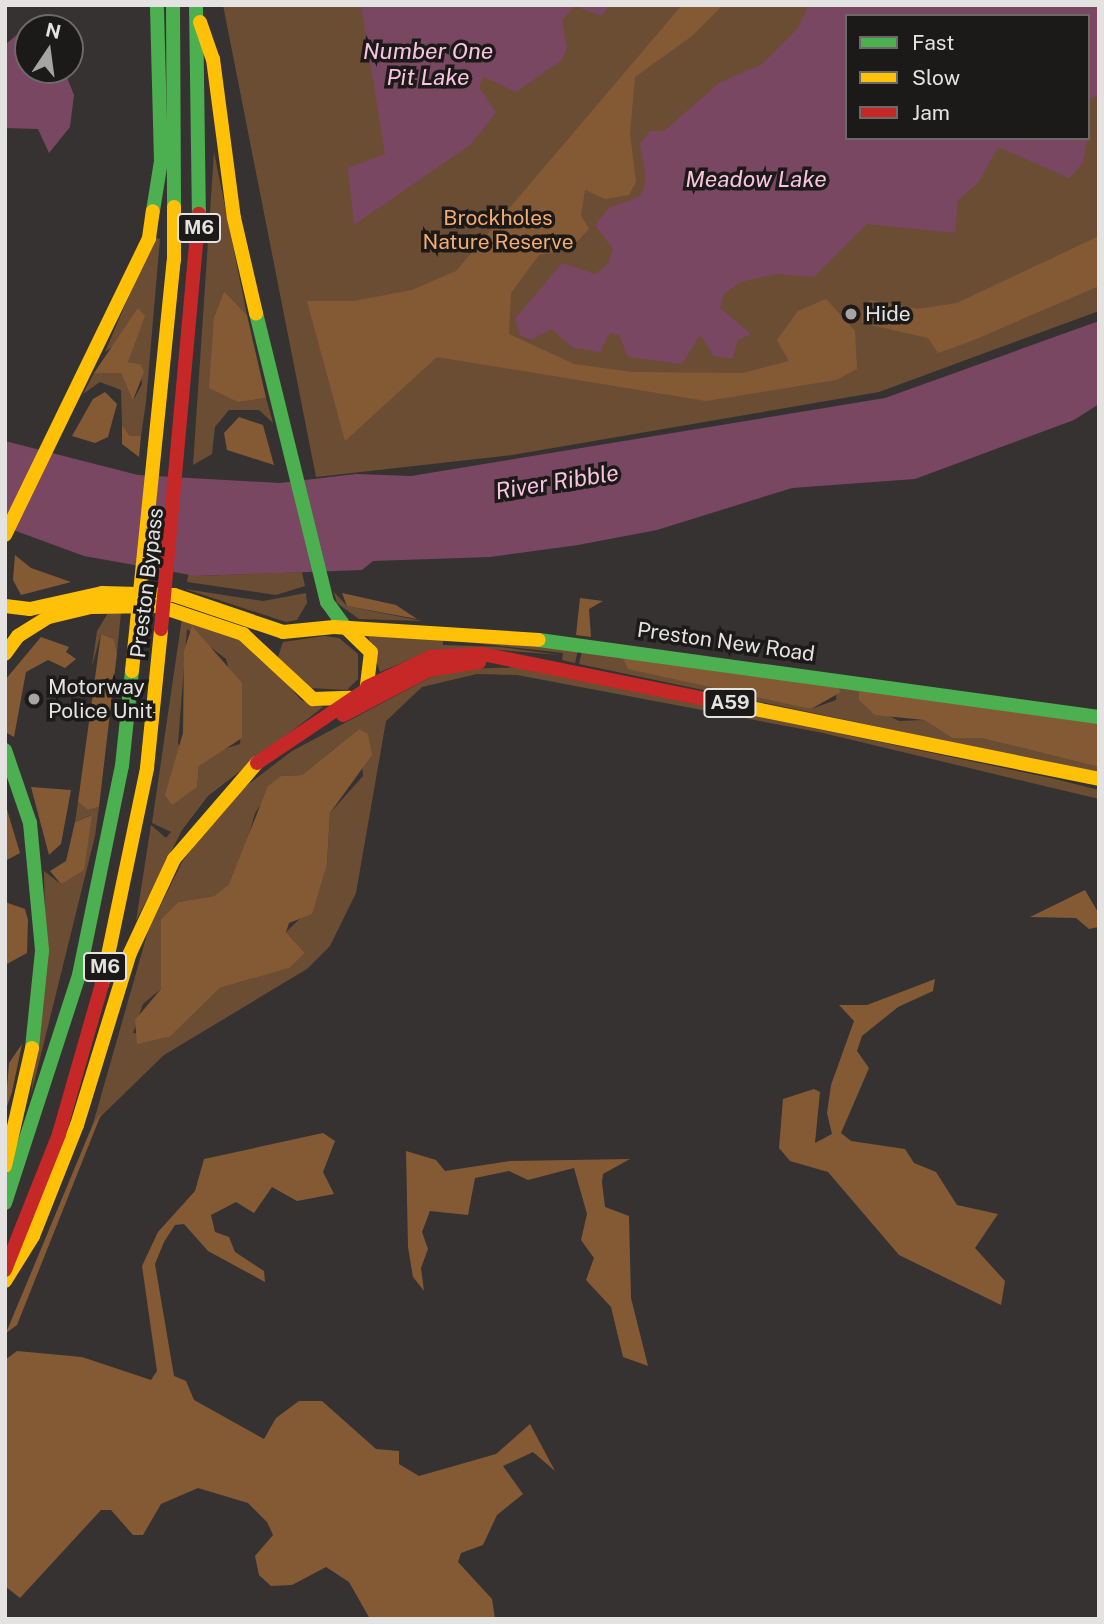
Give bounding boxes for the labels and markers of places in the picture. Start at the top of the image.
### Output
place label: Hide [865,301,911,327]
marker: Hide [843,306,859,322]
place label: Motorway Police Unit [48,674,153,724]
marker: Motorway Police Unit [26,691,42,707]

